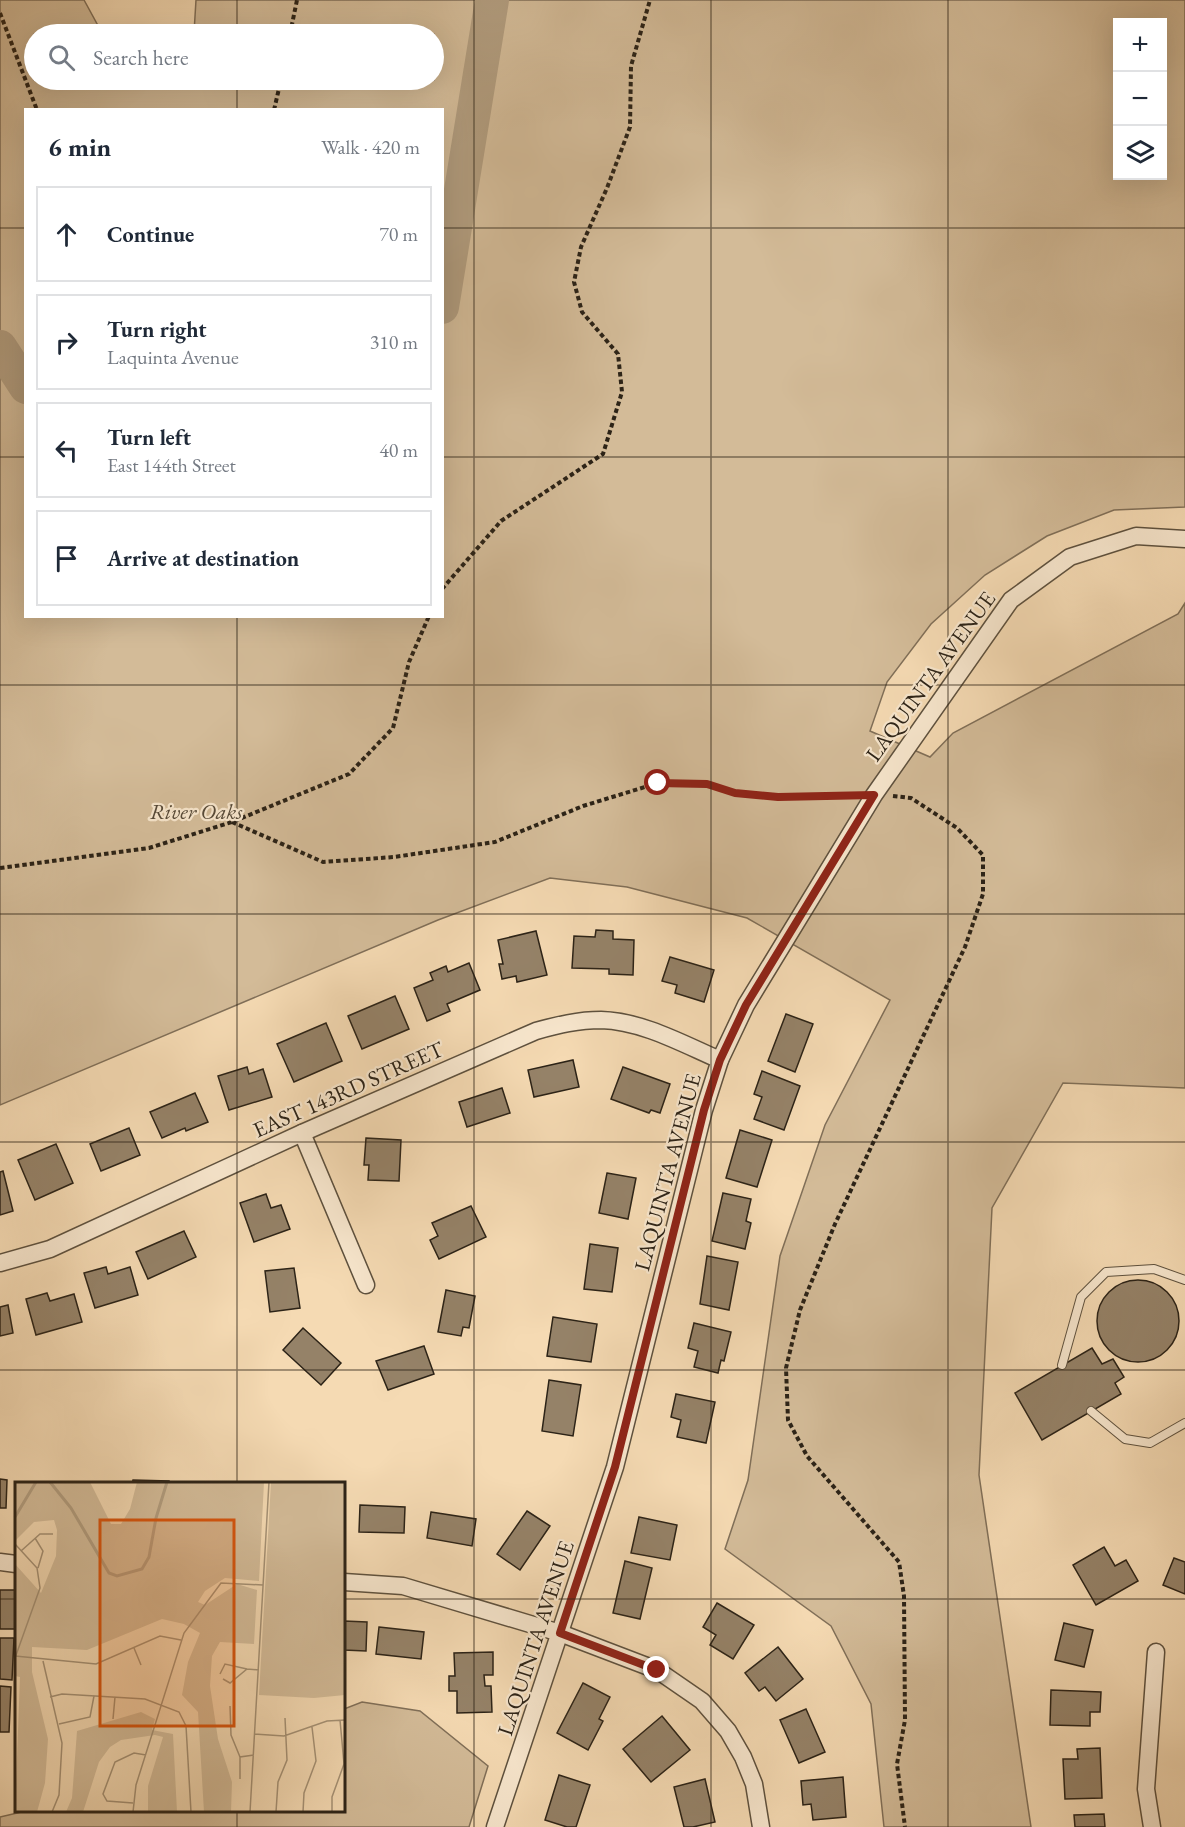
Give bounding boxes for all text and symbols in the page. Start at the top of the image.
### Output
map controls [1113,18,1167,180]
button: + [1113,18,1167,72]
search box [24,24,444,90]
icon: search [45,41,78,74]
text: Search here [93,43,188,72]
button: − [1113,72,1167,126]
button: layers [1113,126,1167,180]
text: 6 min [48,130,111,164]
text: Walk · 420 m [321,134,420,160]
icon: ahead [50,218,83,251]
text: Continue [107,220,194,249]
text: 70 m [379,221,418,247]
text: Turn right [107,315,206,344]
icon: right [50,326,83,359]
text: 310 m [370,329,418,355]
text: Laquinta Avenue [107,344,239,370]
text: Turn left [107,423,191,452]
icon: left [50,434,83,467]
text: 40 m [379,437,418,463]
text: East 144th Street [107,452,236,478]
icon: arrive [50,542,83,575]
text: Arrive at destination [107,544,299,573]
street label: LAQUINTA AVENUE [859,586,1002,767]
route start [644,769,670,795]
park label: River Oaks [150,797,243,826]
street label: EAST 143RD STREET [248,1034,448,1145]
street label: LAQUINTA AVENUE [627,1070,708,1274]
inset map [15,1482,345,1812]
street label: LAQUINTA AVENUE [490,1537,581,1739]
route end [643,1656,669,1682]

